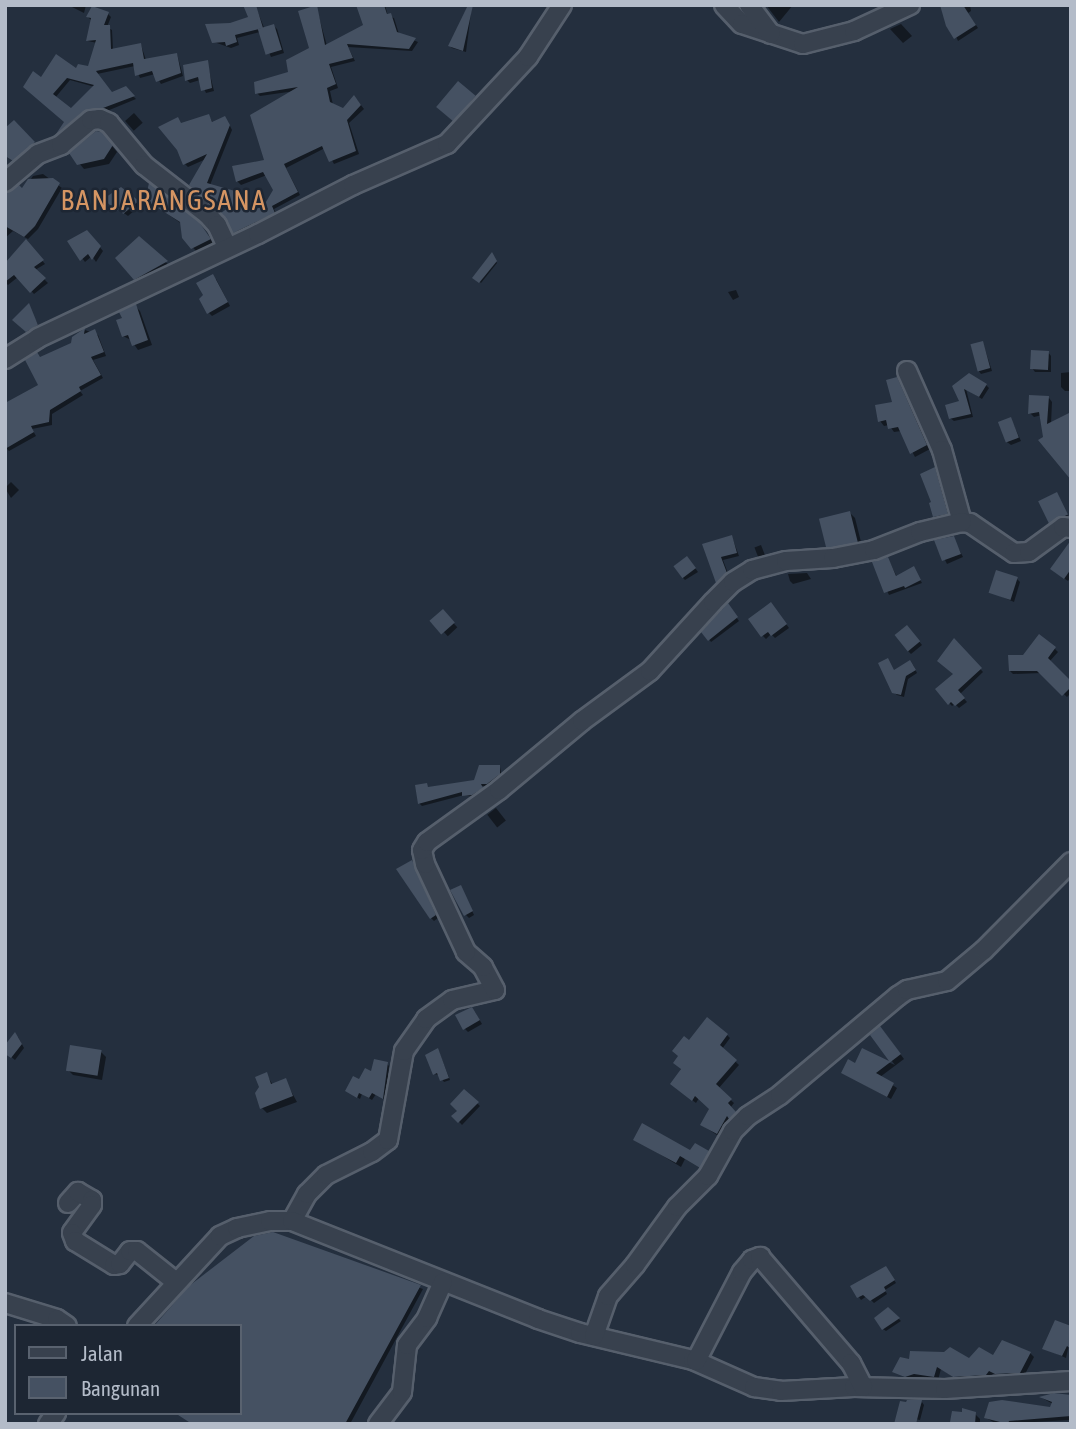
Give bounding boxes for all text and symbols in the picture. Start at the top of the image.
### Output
district label: BANJARANGSANA [62,183,266,217]
legend [14,1324,242,1415]
text: Jalan [81,1341,123,1365]
text: Bangunan [81,1376,160,1400]

